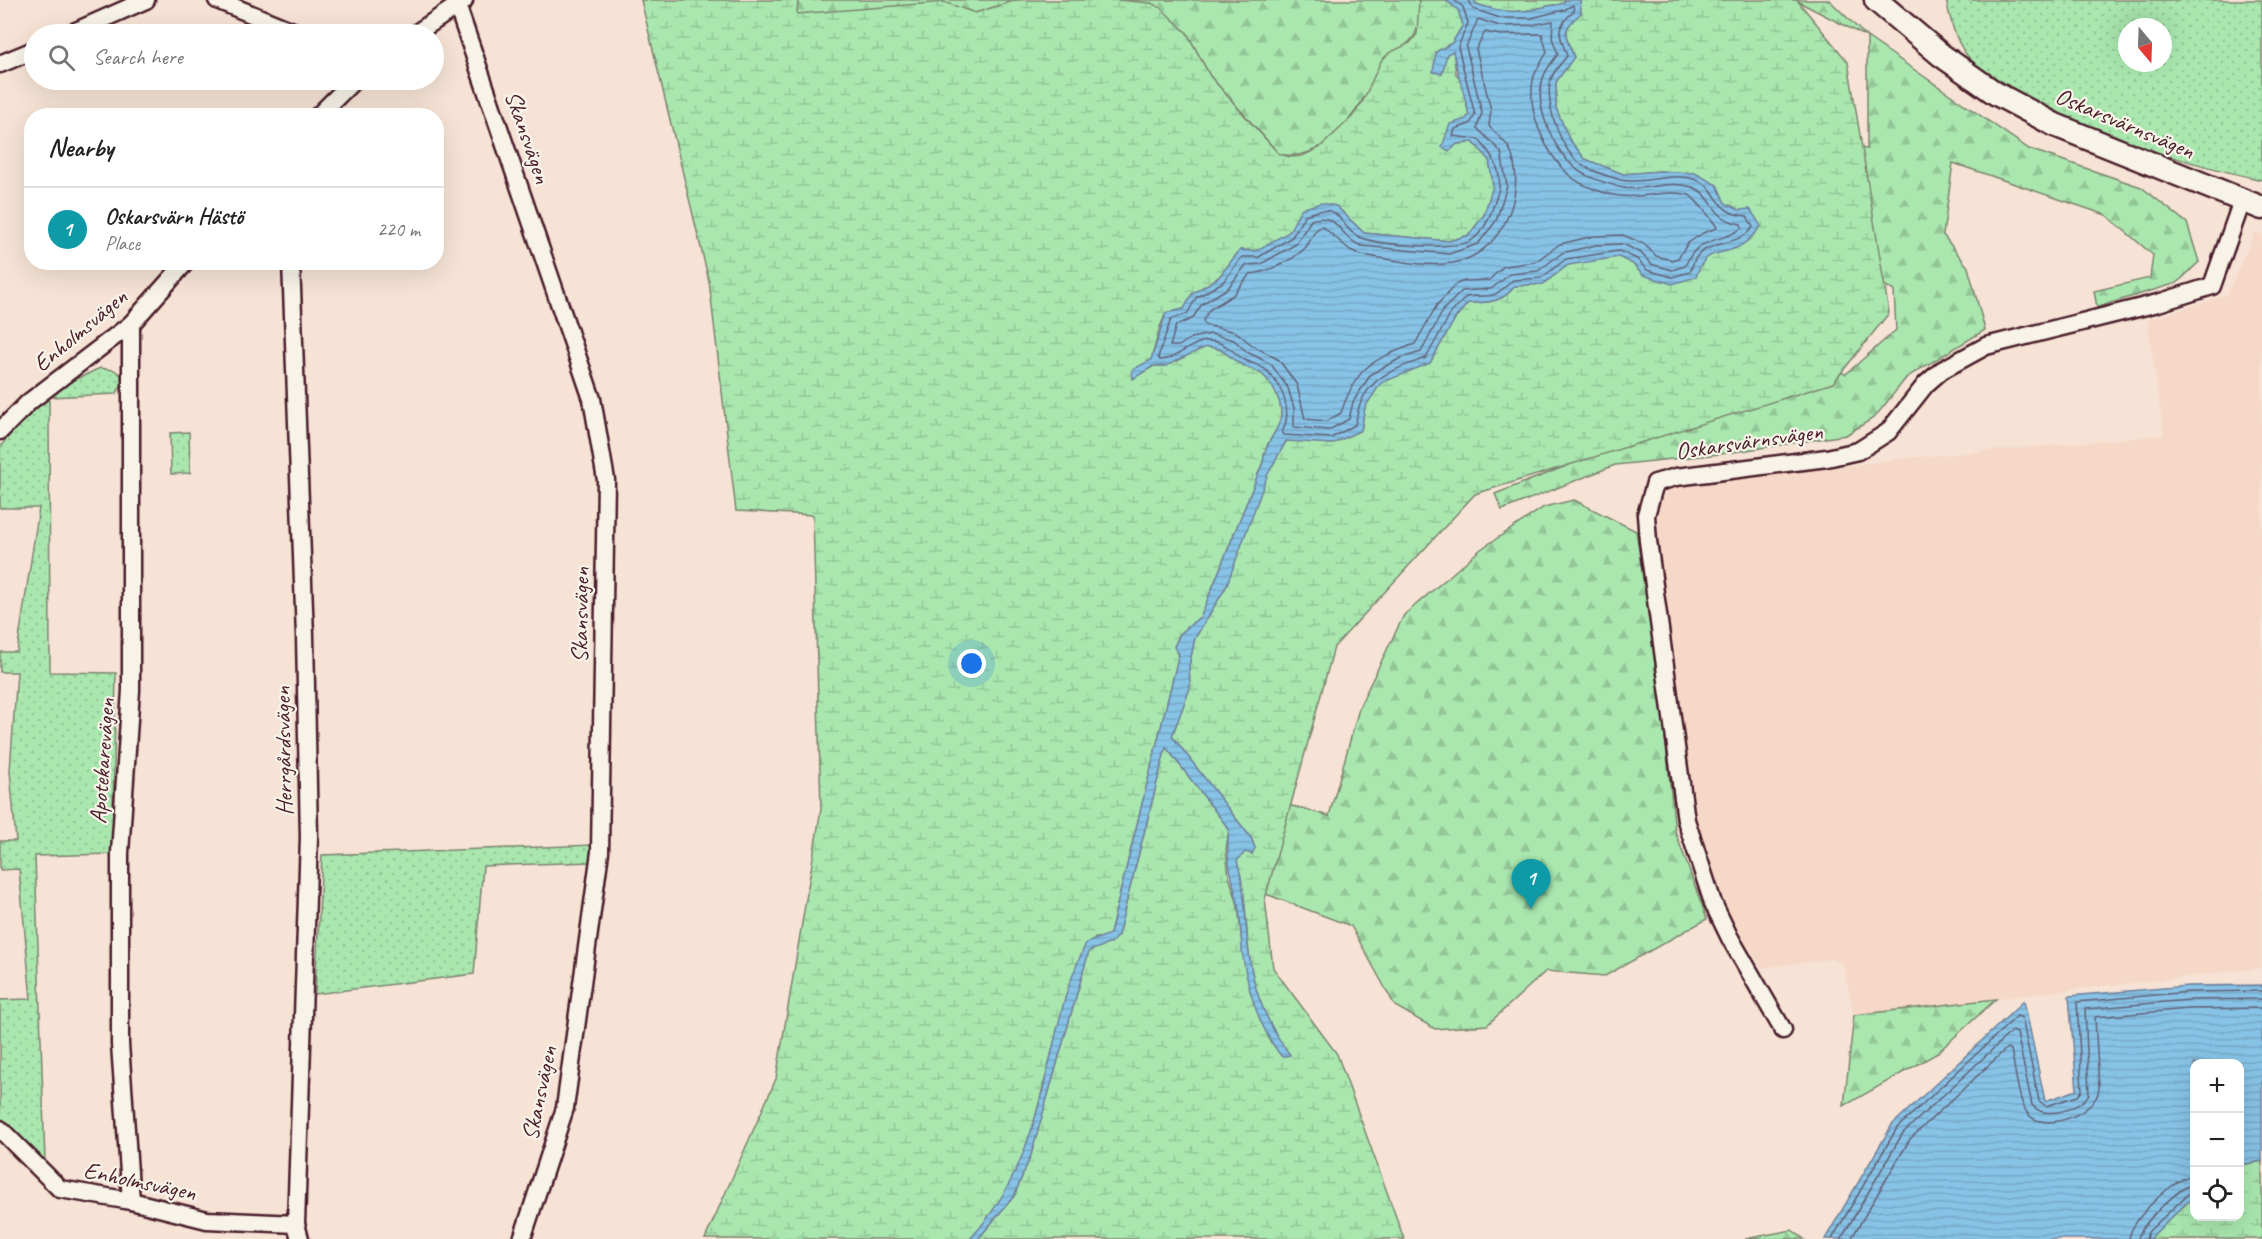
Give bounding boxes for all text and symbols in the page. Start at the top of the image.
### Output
north arrow [2118,18,2172,72]
search box [24,24,444,90]
icon: search [45,41,78,74]
text: Search here [93,43,183,71]
street label: Oskarsvärnsvägen [2051,80,2199,166]
street label: Skansvägen [498,87,558,187]
text: Nearby [48,131,113,164]
text: Oskarsvärn Hästö [105,203,243,231]
text: 1 [63,217,72,242]
text: 220 m [377,217,420,242]
text: Place [105,231,140,256]
street label: Enholmsvägen [27,282,133,378]
street label: Oskarsvärnsvägen [1674,416,1825,466]
street label: Skansvägen [564,567,596,663]
your location [957,649,986,678]
street label: Herrgårdsvägen [267,686,299,816]
street label: Apotekarevägen [83,697,121,825]
pin: 1 [1512,860,1550,909]
street label: Skansvägen [514,1043,564,1143]
map controls [2190,1059,2244,1221]
button: + [2190,1059,2244,1113]
button: − [2190,1113,2244,1167]
street label: Enholmsvägen [81,1154,199,1208]
button: locate [2190,1167,2244,1221]

